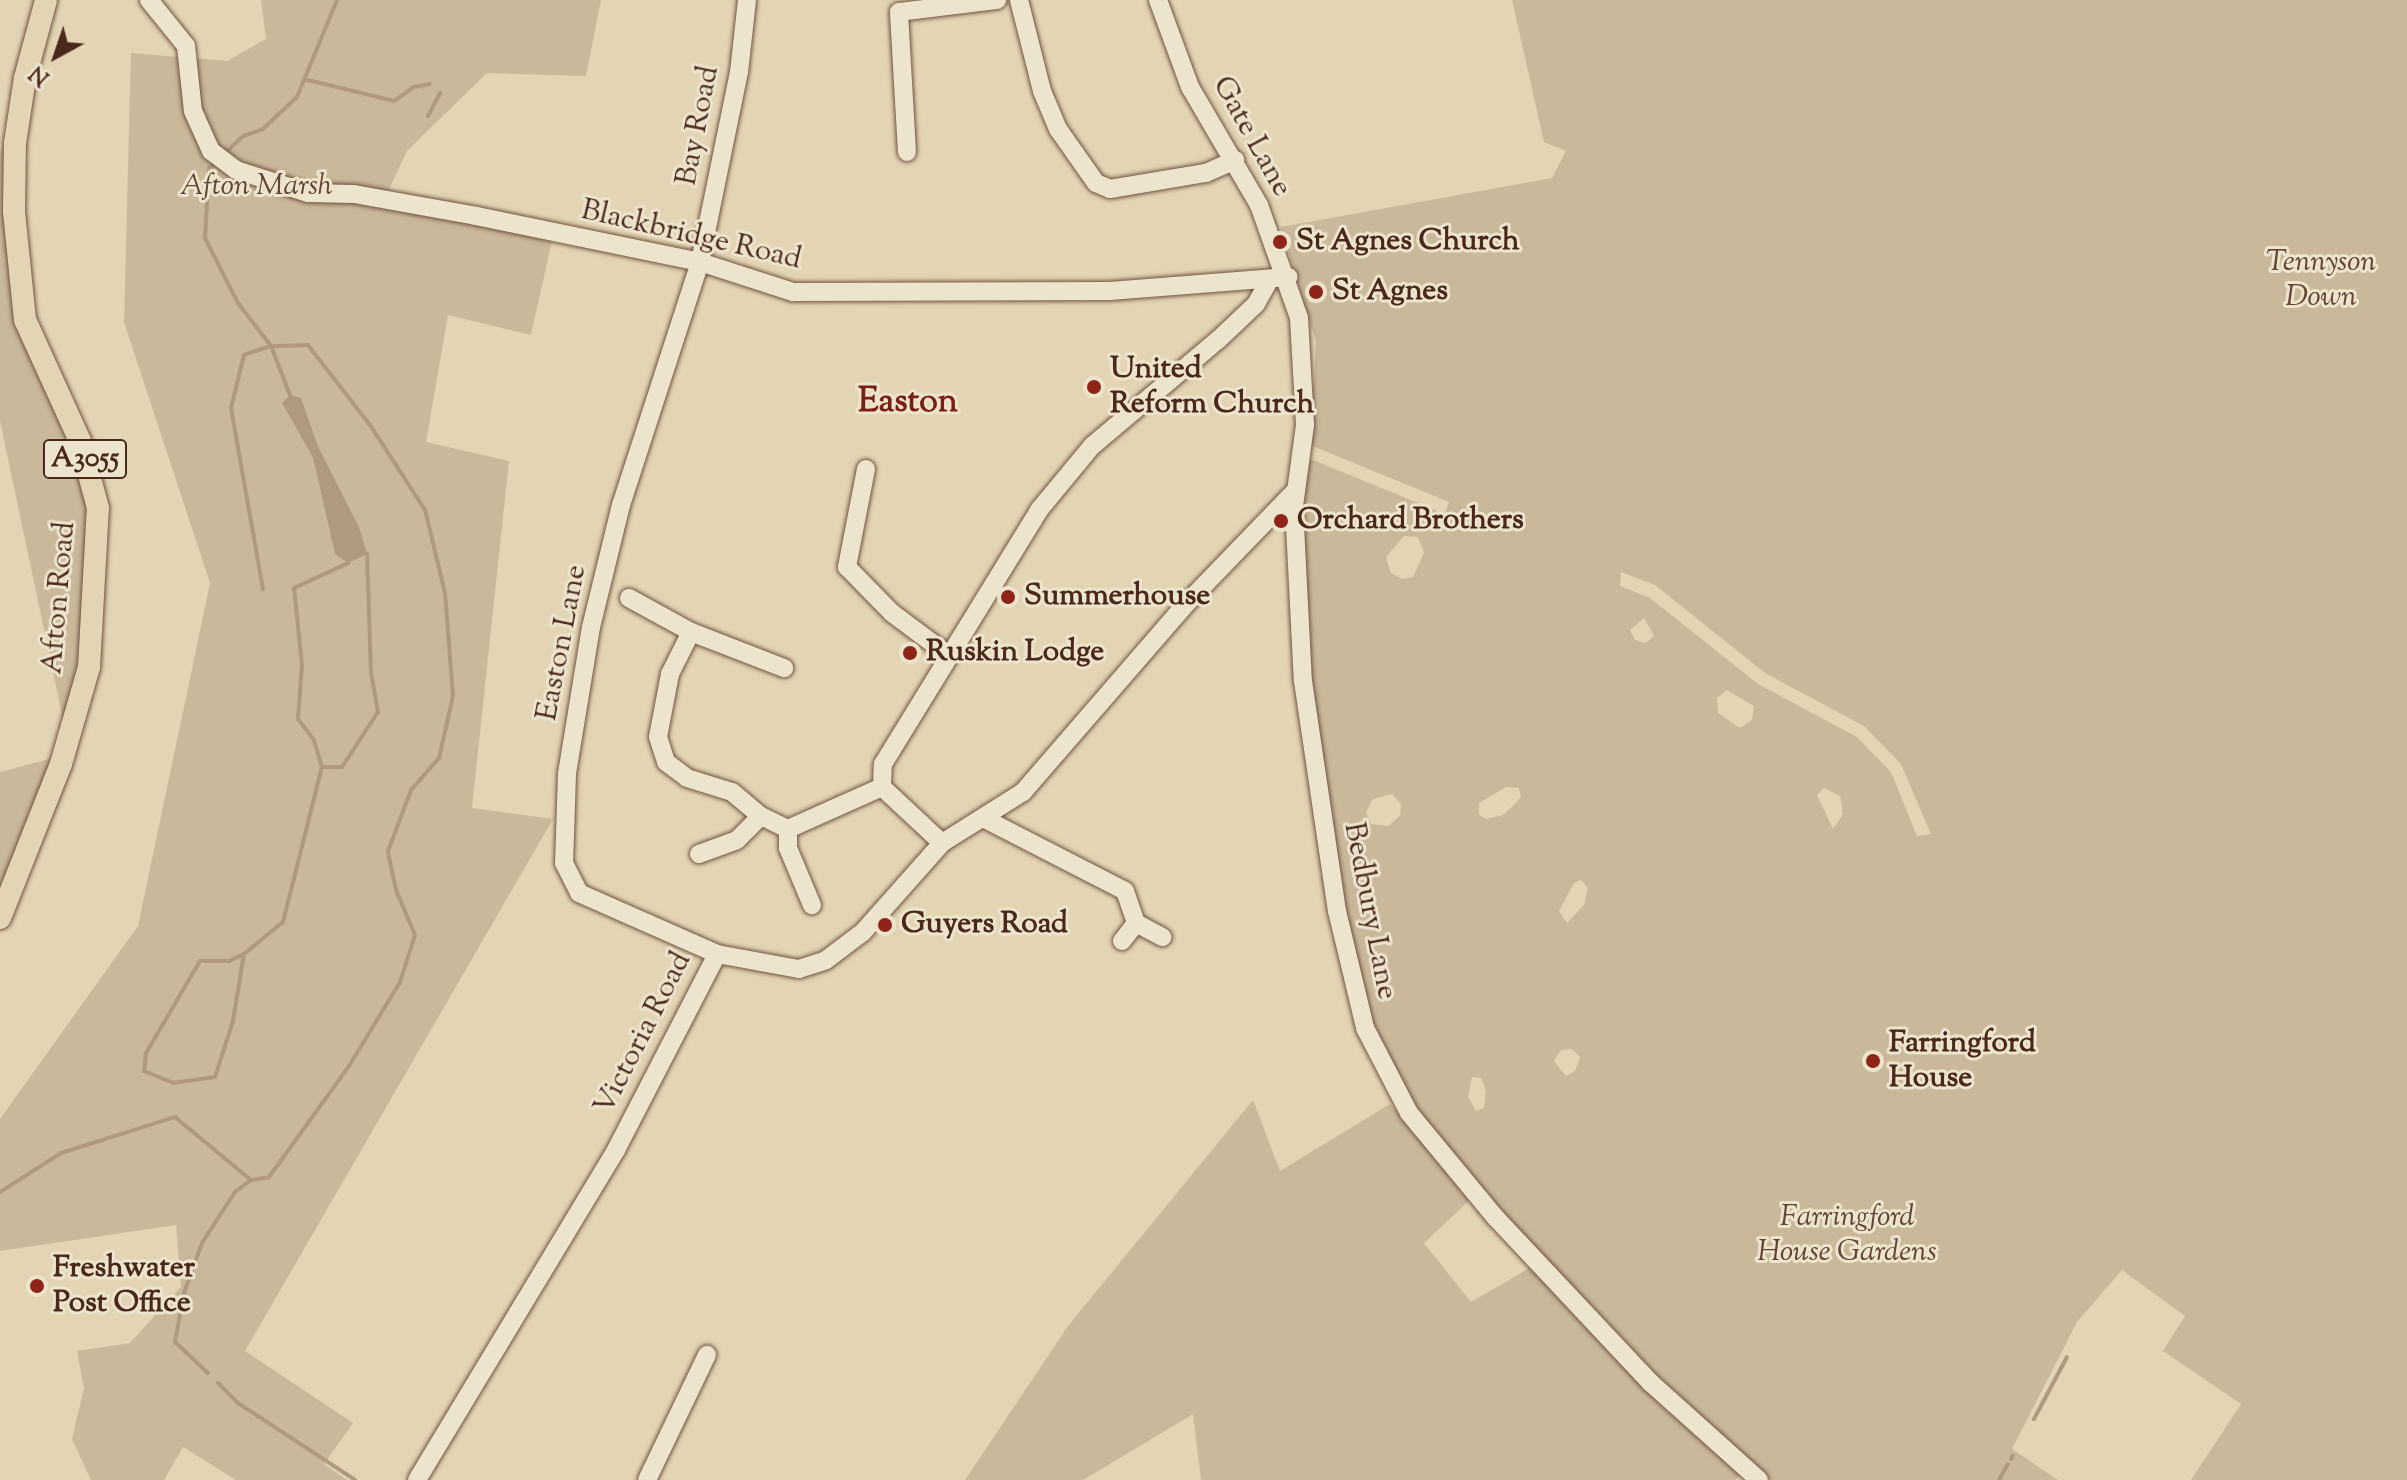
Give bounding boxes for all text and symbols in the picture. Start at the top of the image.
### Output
north arrow [16,16,96,96]
text: N [24,56,58,92]
street label: Bay Road [670,63,728,189]
street label: Gate Lane [1203,71,1299,203]
park label: Afton Marsh [180,169,332,205]
street label: Blackbridge Road [577,193,805,279]
place label: St Agnes Church [1296,224,1520,260]
marker: St Agnes Church [1271,233,1289,251]
park label: Tennyson Down [2266,245,2376,316]
place label: St Agnes [1332,274,1448,310]
marker: St Agnes [1307,283,1325,301]
place label: United Reform Church [1110,352,1314,422]
marker: United Reform Church [1085,378,1103,396]
district label: Easton [858,383,958,423]
road number: A3055 [41,435,129,483]
place label: Orchard Brothers [1297,503,1524,539]
marker: Orchard Brothers [1272,512,1290,530]
street label: Afton Road [35,520,85,676]
street label: Easton Lane [530,562,596,724]
place label: Summerhouse [1024,579,1210,615]
marker: Summerhouse [999,588,1017,606]
place label: Ruskin Lodge [926,635,1104,671]
marker: Ruskin Lodge [901,644,919,662]
street label: Bedbury Lane [1334,819,1404,1003]
place label: Guyers Road [901,907,1068,943]
marker: Guyers Road [876,916,894,934]
street label: Victoria Road [587,946,701,1122]
place label: Farringford House [1889,1026,2036,1096]
marker: Farringford House [1864,1052,1882,1070]
park label: Farringford House Gardens [1757,1200,1937,1270]
place label: Freshwater Post Office [53,1251,195,1322]
marker: Freshwater Post Office [28,1277,46,1295]

